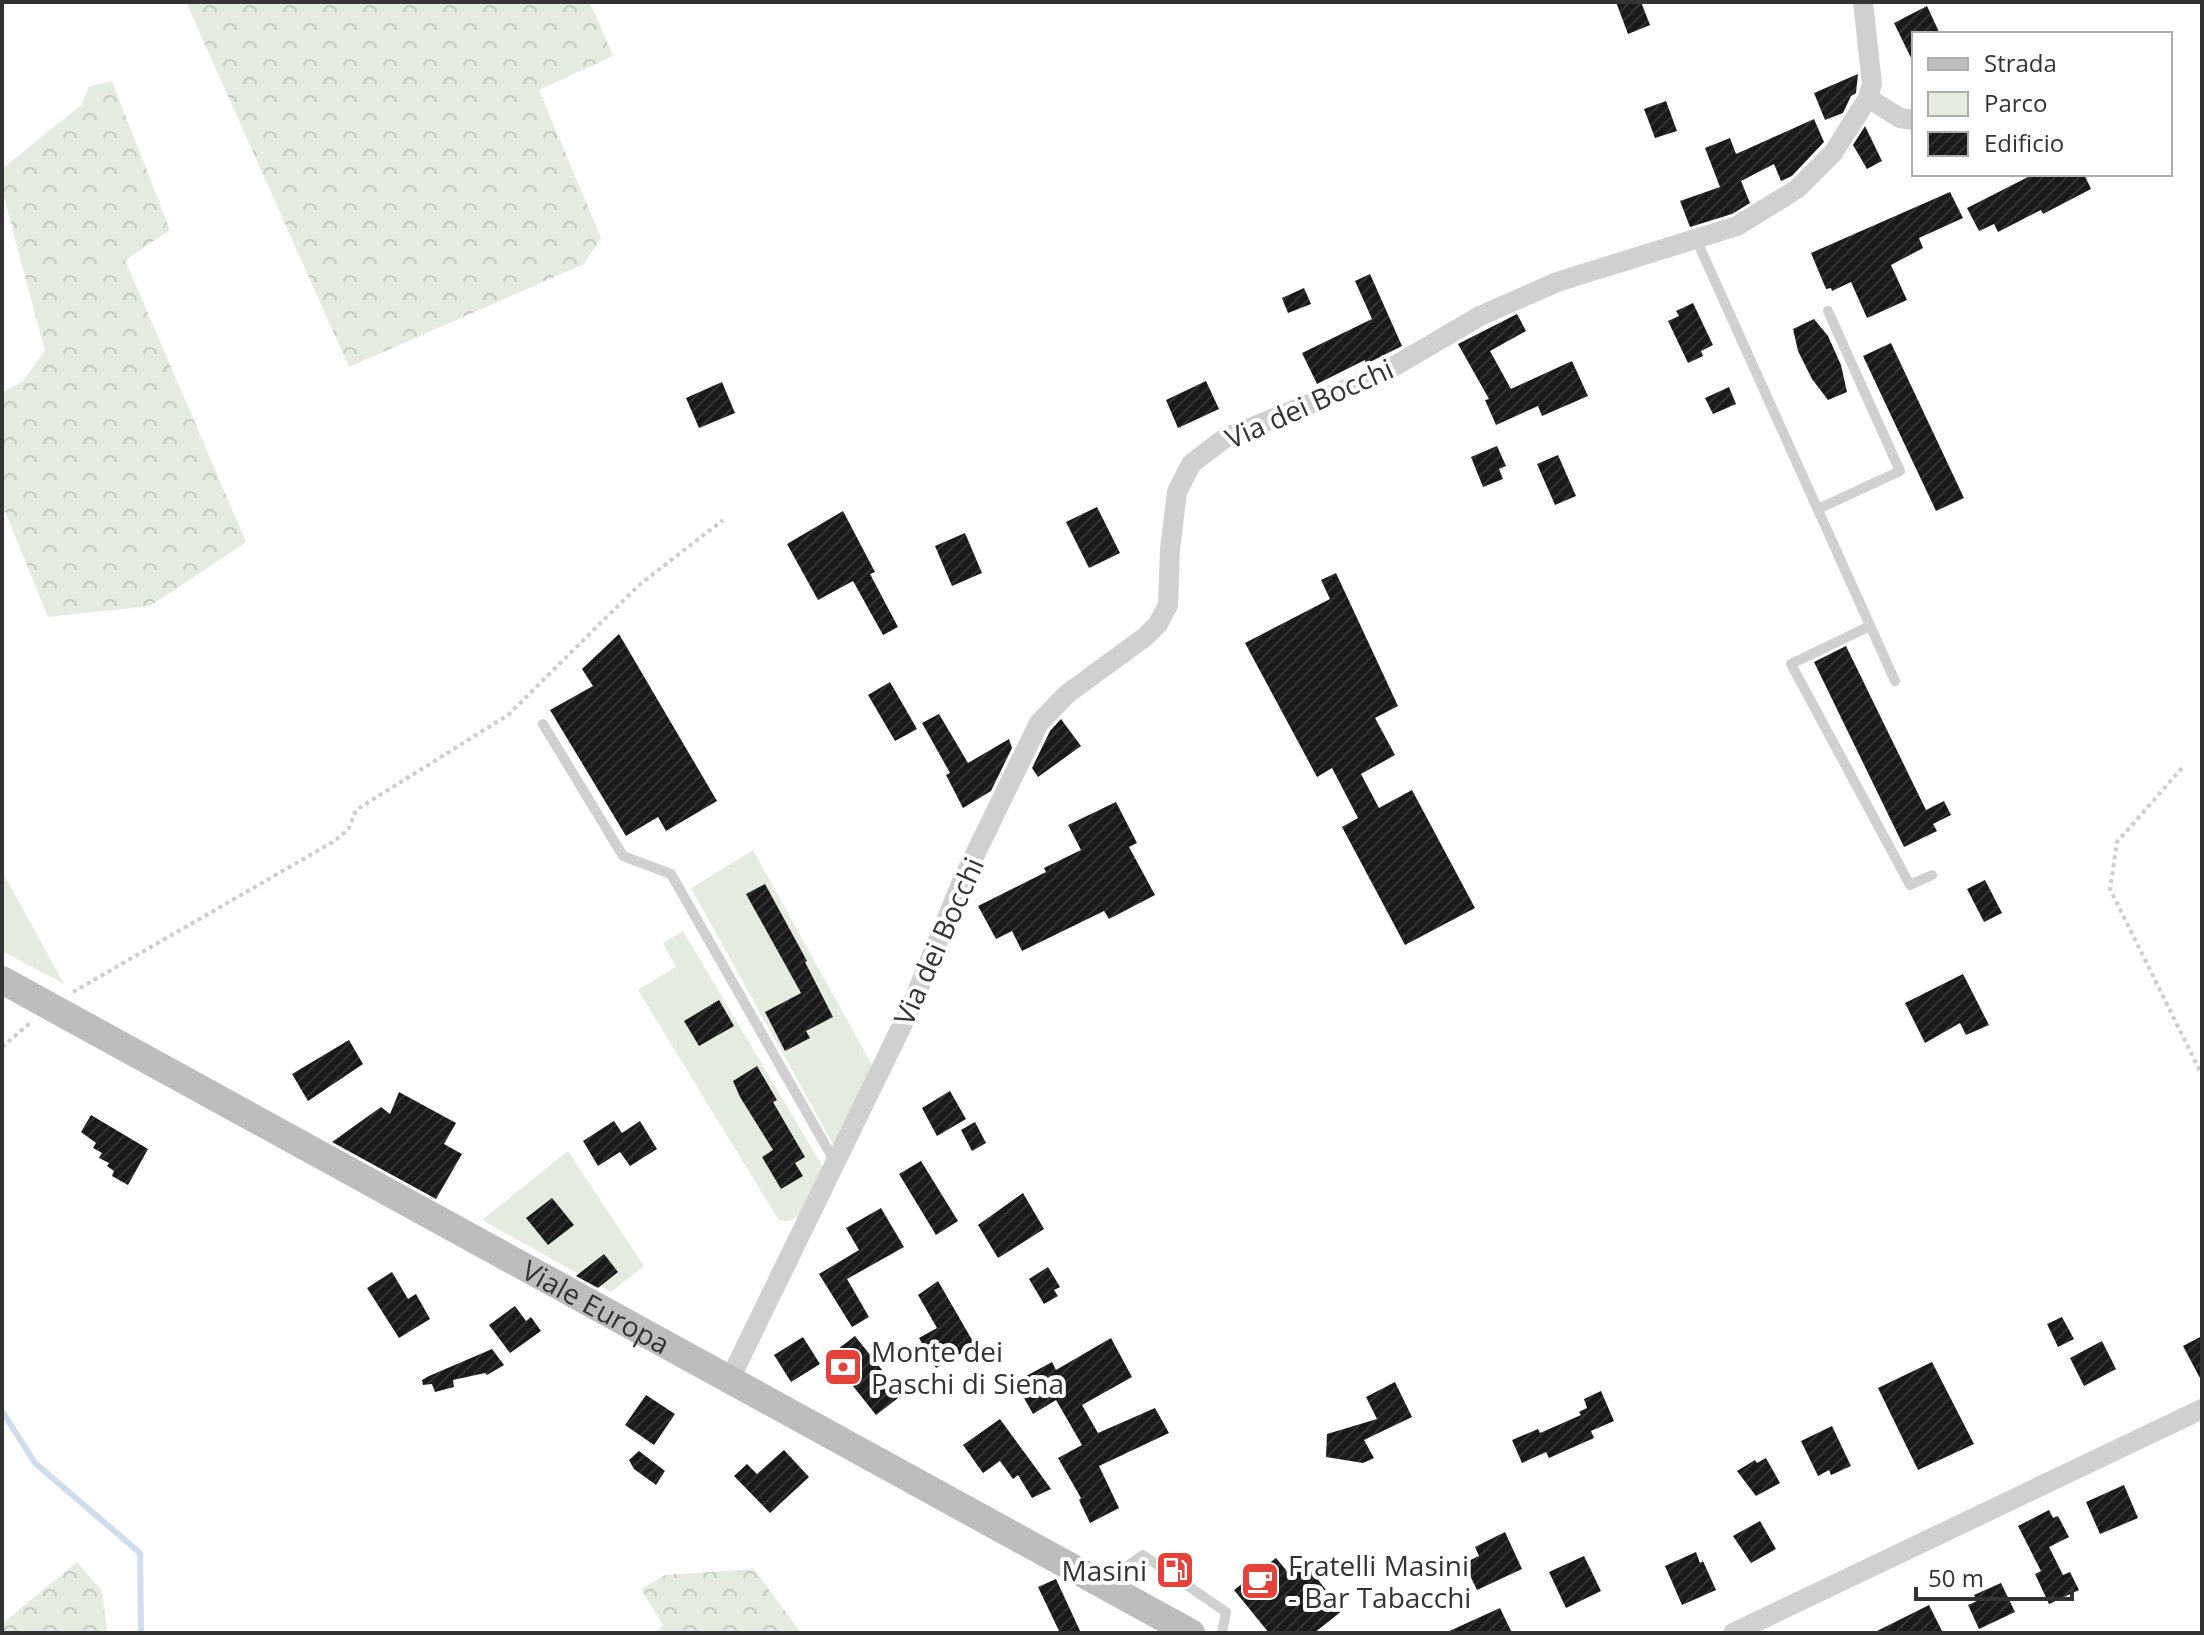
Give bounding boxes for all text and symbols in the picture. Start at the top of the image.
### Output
legend [1912,32,2172,176]
text: Strada [1984,46,2057,79]
text: Parco [1984,86,2048,119]
text: Edificio [1984,126,2064,159]
street label: Via dei Bocchi [1219,349,1399,457]
street label: Via dei Bocchi [884,851,992,1031]
street label: Viale Europa [516,1250,677,1362]
place label: Monte dei Paschi di Siena [871,1332,1064,1402]
bank icon: Monte dei Paschi di Siena [822,1346,864,1388]
place label: Fratelli Masini - Bar Tabacchi [1288,1546,1471,1616]
fuel station icon: Masini [1154,1549,1196,1591]
place label: Masini [1062,1551,1147,1589]
scale bar [1916,1551,2072,1601]
cafe icon: Fratelli Masini - Bar Tabacchi [1239,1560,1281,1602]
text: 50 m [1928,1561,1984,1594]

